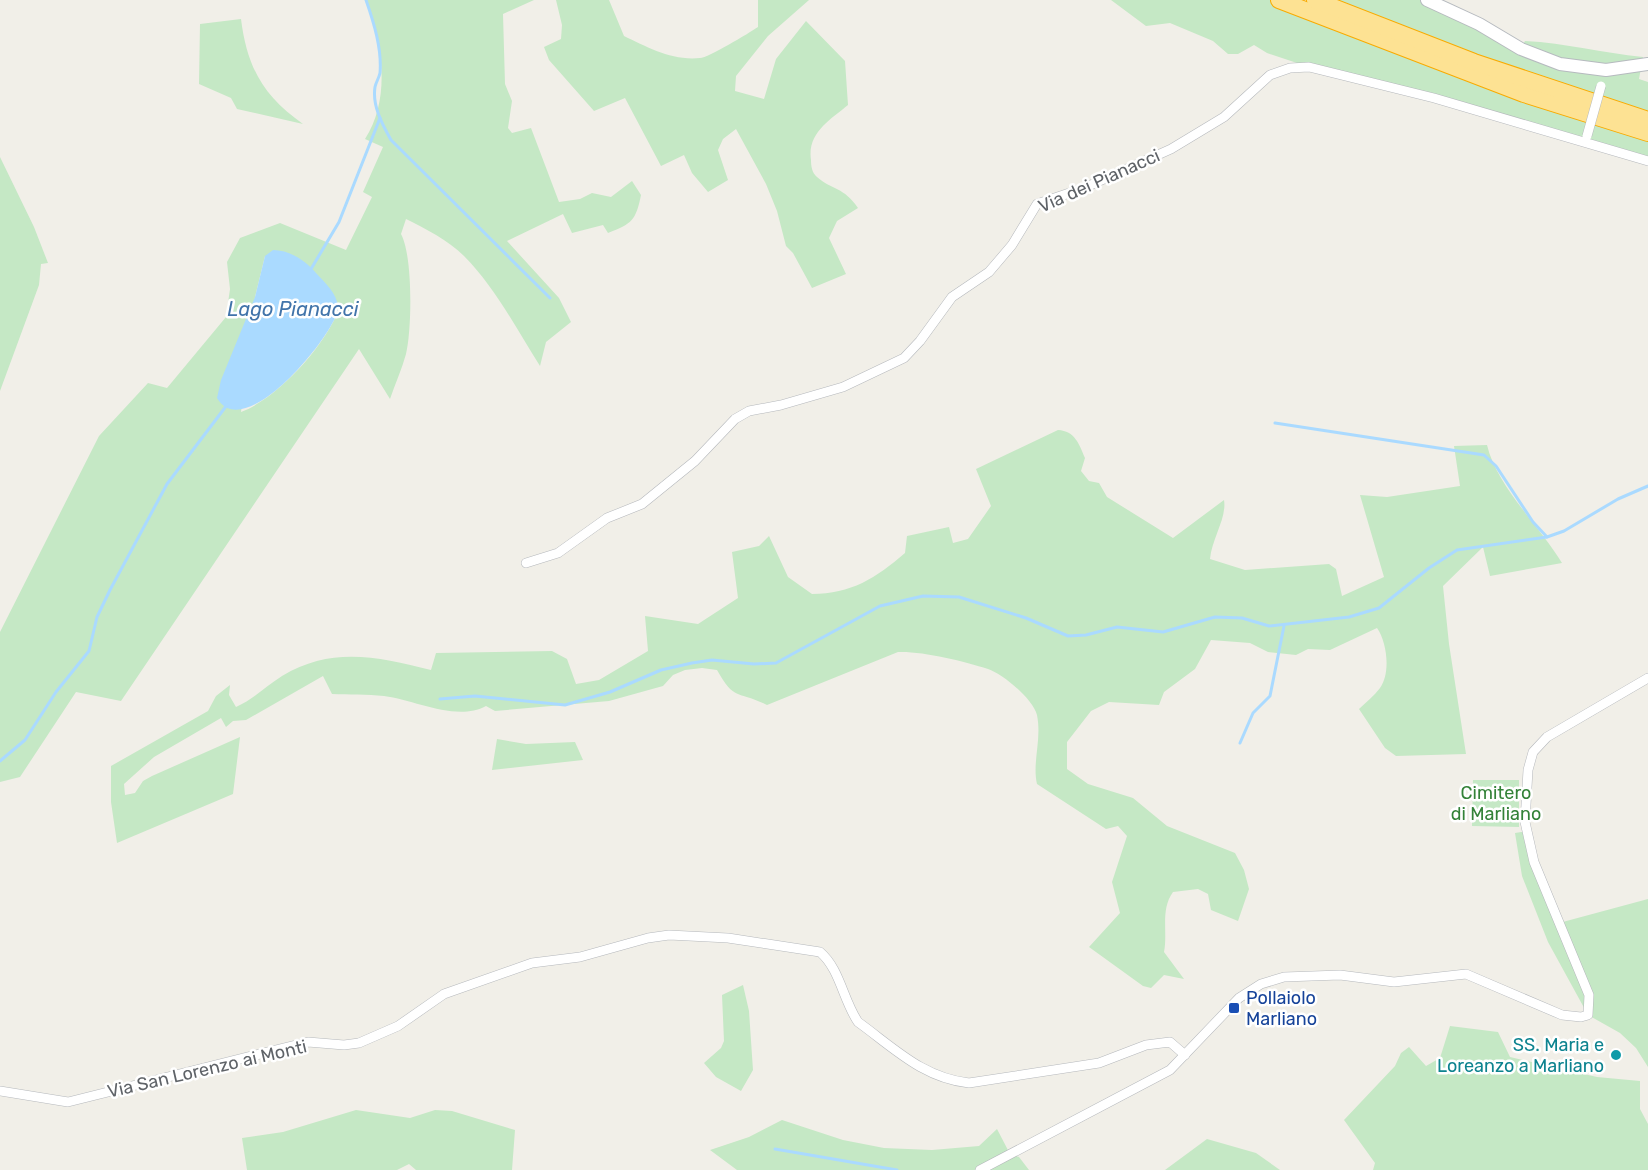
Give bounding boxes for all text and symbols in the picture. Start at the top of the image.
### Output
street label: Via dei Pianacci [1035,144,1163,218]
water label: Lago Pianacci [227,297,360,321]
park label: Cimitero di Marliano [1451,782,1541,825]
place label: Pollaiolo Marliano [1246,987,1317,1030]
marker: Pollaiolo Marliano [1227,1001,1241,1015]
place label: SS. Maria e Loreanzo a Marliano [1437,1034,1604,1077]
street label: Via San Lorenzo ai Monti [105,1035,309,1103]
marker: SS. Maria e Loreanzo a Marliano [1609,1048,1623,1062]

